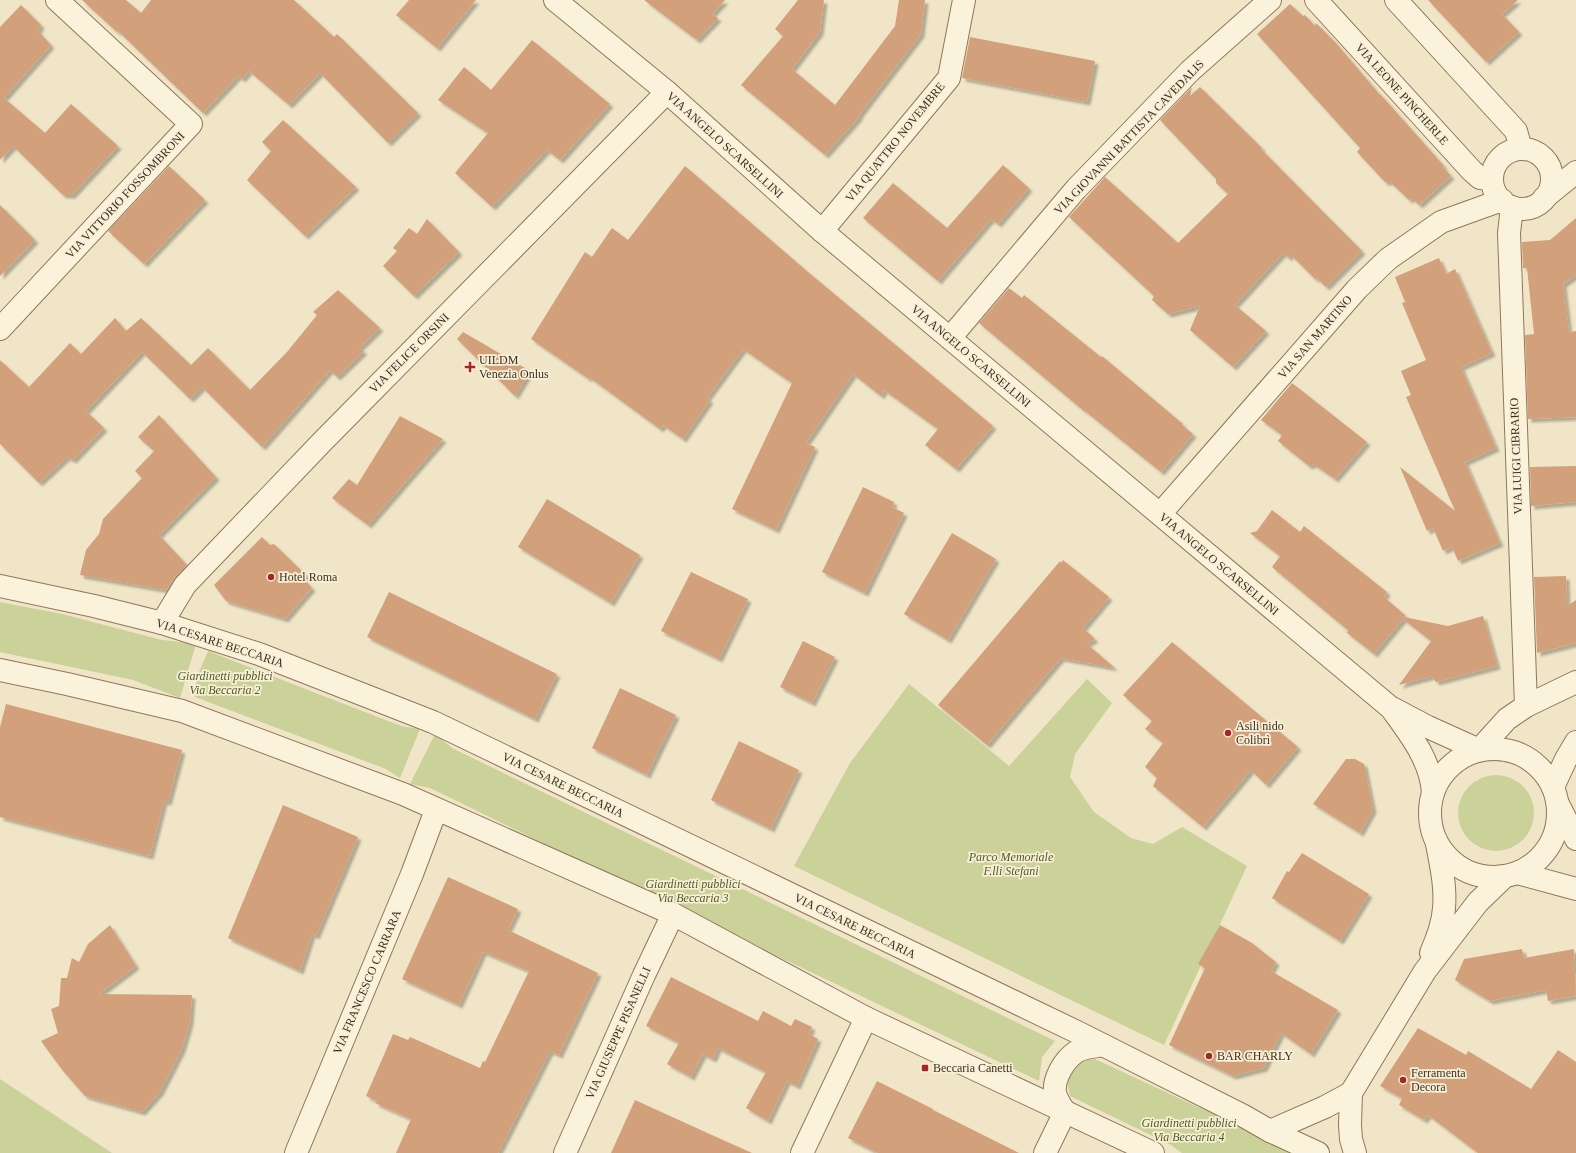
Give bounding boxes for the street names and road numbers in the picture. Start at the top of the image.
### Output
street label: VIA LEONE PINCHERLE [1353,40,1451,148]
street label: VIA GIOVANNI BATTISTA CAVEDALIS [1051,57,1207,217]
street label: VIA QUATTRO NOVEMBRE [842,79,948,205]
street label: VIA ANGELO SCARSELLINI [664,89,786,201]
street label: VIA VITTORIO FOSSOMBRONI [63,129,187,261]
street label: VIA SAN MARTINO [1275,292,1355,382]
street label: VIA ANGELO SCARSELLINI [908,302,1034,410]
street label: VIA FELICE ORSINI [366,310,452,396]
street label: VIA LUIGI CIBRARIO [1507,397,1525,515]
street label: VIA ANGELO SCARSELLINI [1156,510,1282,618]
street label: VIA CESARE BECCARIA [154,616,286,670]
street label: VIA CESARE BECCARIA [500,749,626,821]
street label: VIA CESARE BECCARIA [792,890,918,962]
street label: VIA FRANCESCO CARRARA [330,907,404,1056]
street label: VIA GIUSEPPE PISANELLI [582,965,654,1101]

